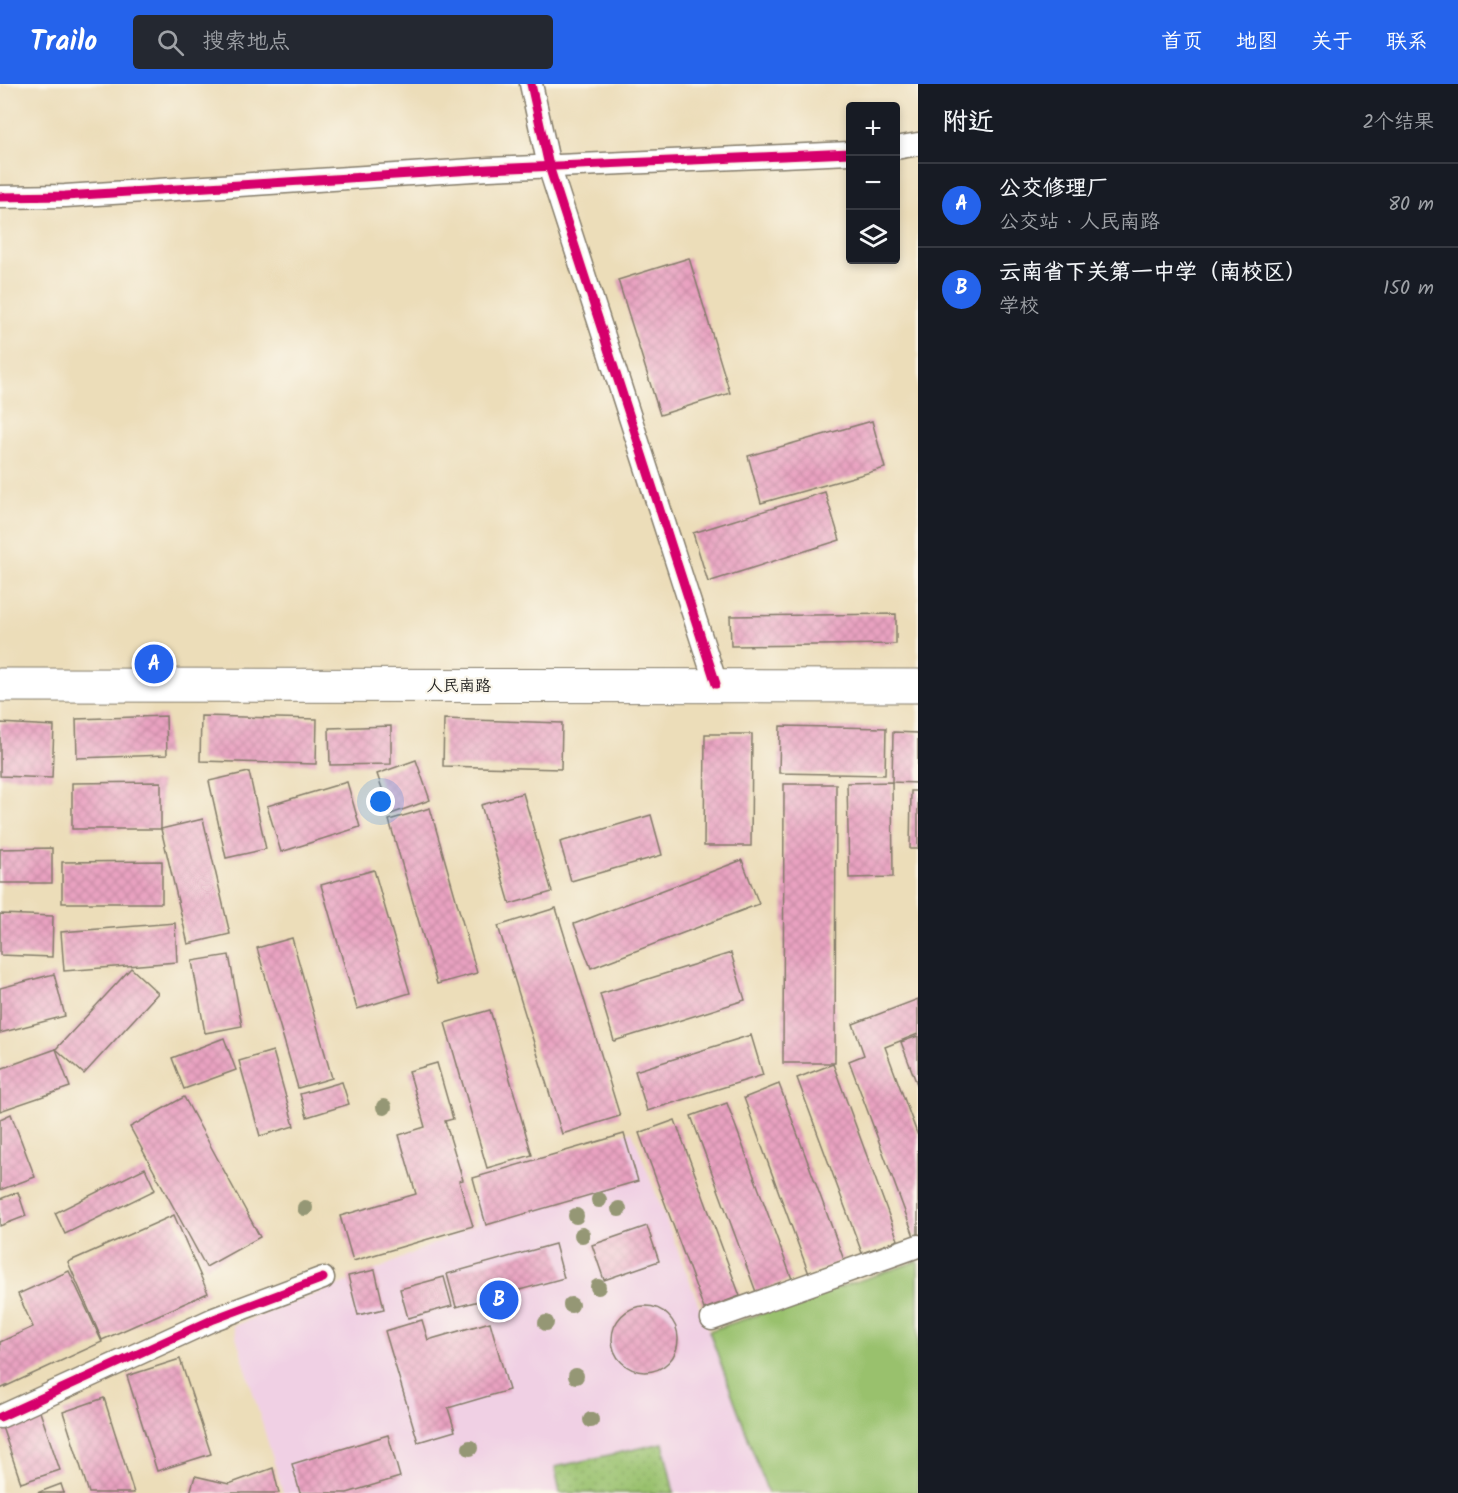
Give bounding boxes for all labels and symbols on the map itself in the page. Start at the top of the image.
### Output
pin: A [134,642,174,686]
street label: 人民南路 [427,674,491,699]
your location [366,787,395,816]
pin: B [480,1278,518,1322]

